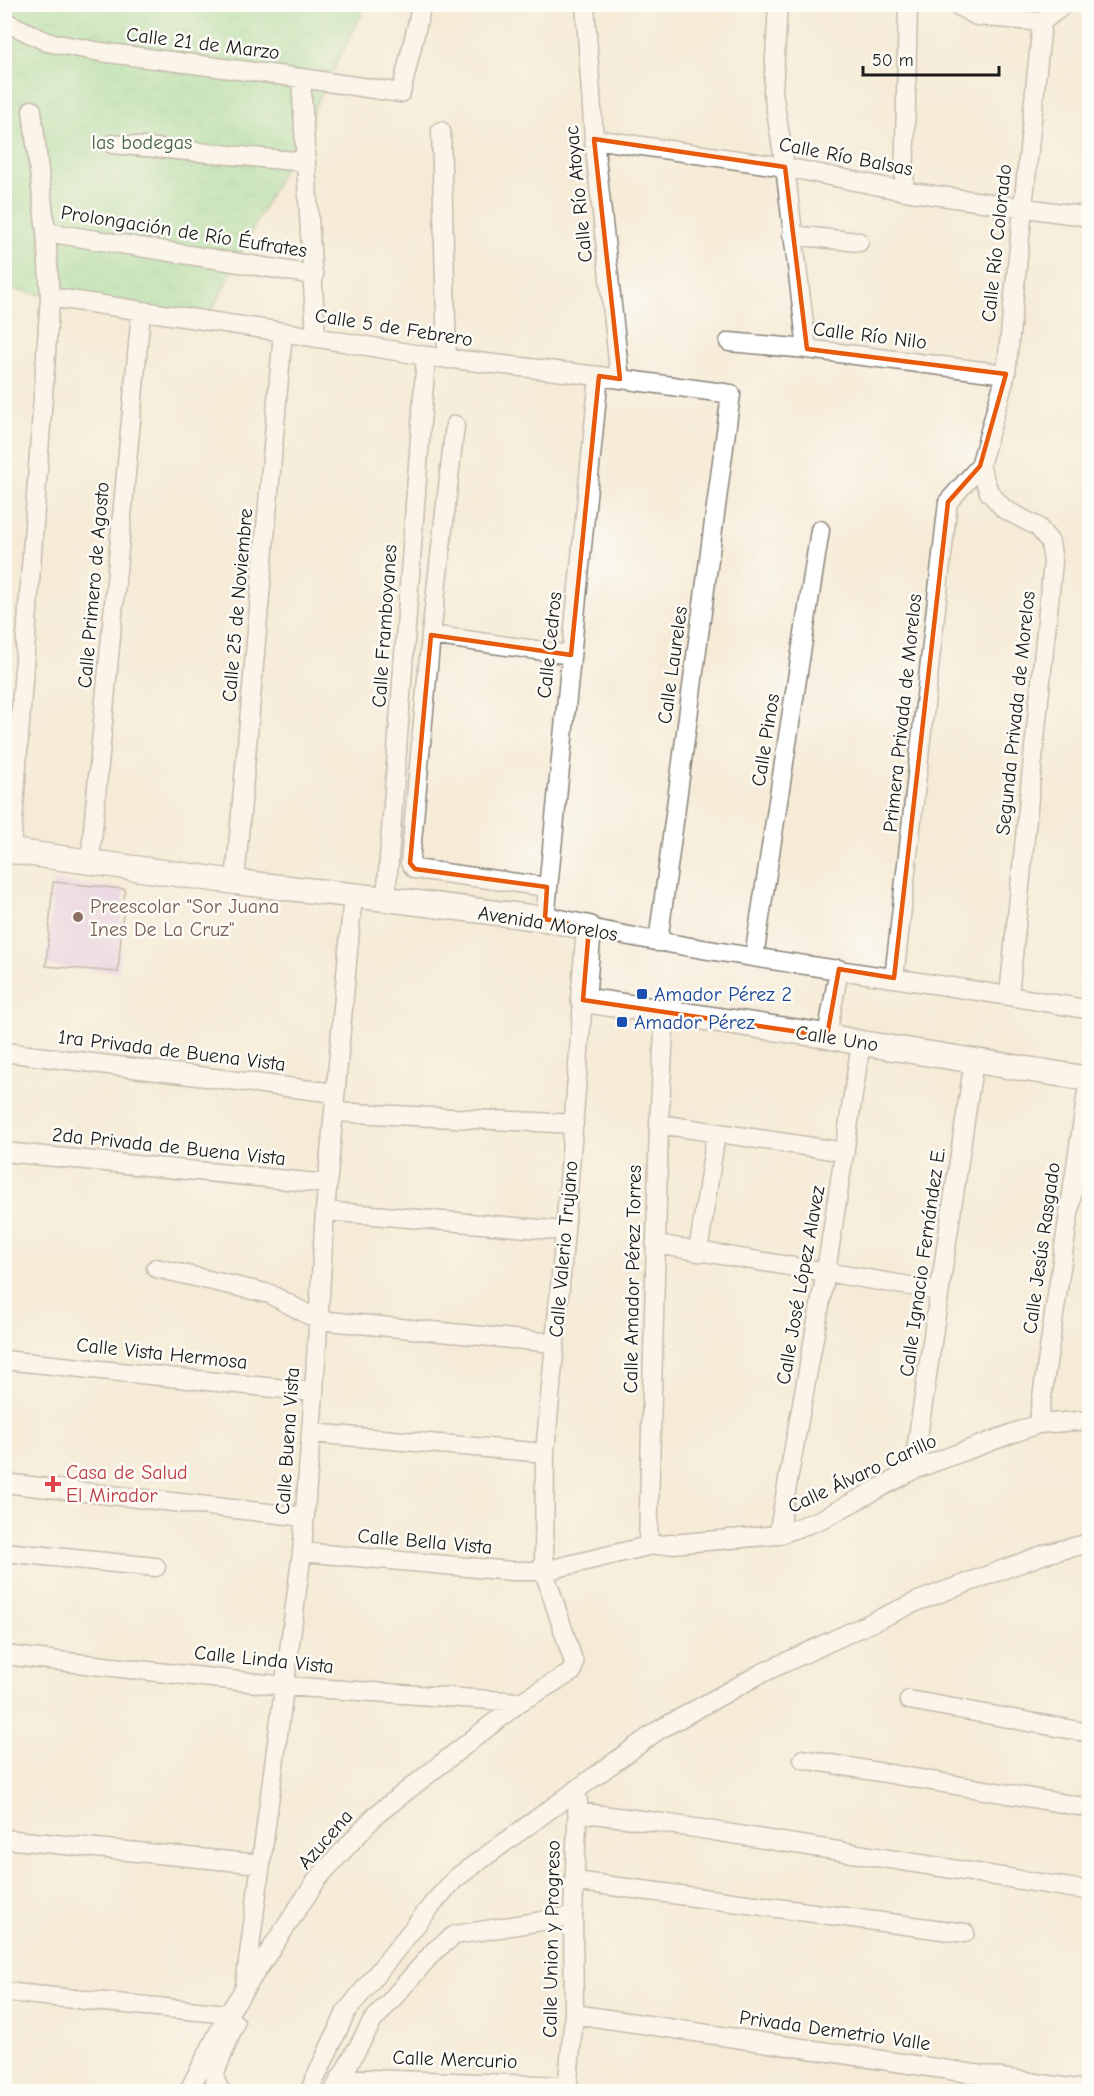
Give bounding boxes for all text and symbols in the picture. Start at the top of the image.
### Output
street label: Calle 21 de Marzo [125,23,281,64]
scale bar [863,39,1000,77]
text: 50 m [872,50,914,71]
street label: Calle Río Atoyac [560,124,597,264]
park label: las bodegas [92,131,192,154]
street label: Calle Río Balsas [777,132,915,181]
street label: Calle Río Colorado [977,163,1016,323]
street label: Prolongación de Río Éufrates [59,201,309,262]
street label: Calle 5 de Febrero [313,304,475,351]
street label: Calle Río Nilo [812,317,928,354]
street label: Calle Primero de Agosto [73,481,114,689]
street label: Calle 25 de Noviembre [218,507,257,703]
street label: Calle Framboyanes [367,544,402,708]
street label: Calle Cedros [532,590,567,700]
street label: Segunda Privada de Morelos [991,590,1040,836]
street label: Primera Privada de Morelos [879,593,926,833]
street label: Calle Laureles [653,605,692,725]
street label: Calle Pinos [747,692,784,788]
place label: Preescolar "Sor Juana Ines De La Cruz" [90,895,279,941]
street label: Avenida Morelos [477,901,619,946]
marker: Preescolar "Sor Juana Ines De La Cruz" [71,910,85,924]
place label: Amador Pérez 2 [654,983,792,1006]
marker: Amador Pérez 2 [635,987,649,1001]
place label: Amador Pérez [634,1011,755,1034]
marker: Amador Pérez [615,1015,629,1029]
street label: Calle Uno [794,1021,880,1056]
street label: 1ra Privada de Buena Vista [57,1025,287,1076]
street label: 2da Privada de Buena Vista [51,1123,287,1170]
street label: Calle Ignacio Fernández E. [895,1146,950,1378]
street label: Calle Valerio Trujano [544,1160,583,1338]
street label: Calle Jesús Rasgado [1018,1161,1065,1335]
street label: Calle Amador Pérez Torres [619,1164,646,1394]
street label: Calle José López Alavez [772,1183,829,1386]
street label: Calle Vista Hermosa [75,1333,249,1374]
street label: Calle Buena Vista [271,1367,304,1516]
street label: Calle Álvaro Carillo [784,1428,940,1518]
place label: Casa de Salud El Mirador [66,1461,188,1507]
marker: Casa de Salud El Mirador [44,1475,62,1493]
street label: Calle Bella Vista [357,1524,493,1559]
street label: Calle Linda Vista [193,1641,335,1678]
street label: Azucena [293,1805,358,1874]
street label: Calle Union y Progreso [538,1840,565,2038]
street label: Privada Demetrio Valle [738,2006,932,2055]
street label: Calle Mercurio [392,2046,518,2073]

